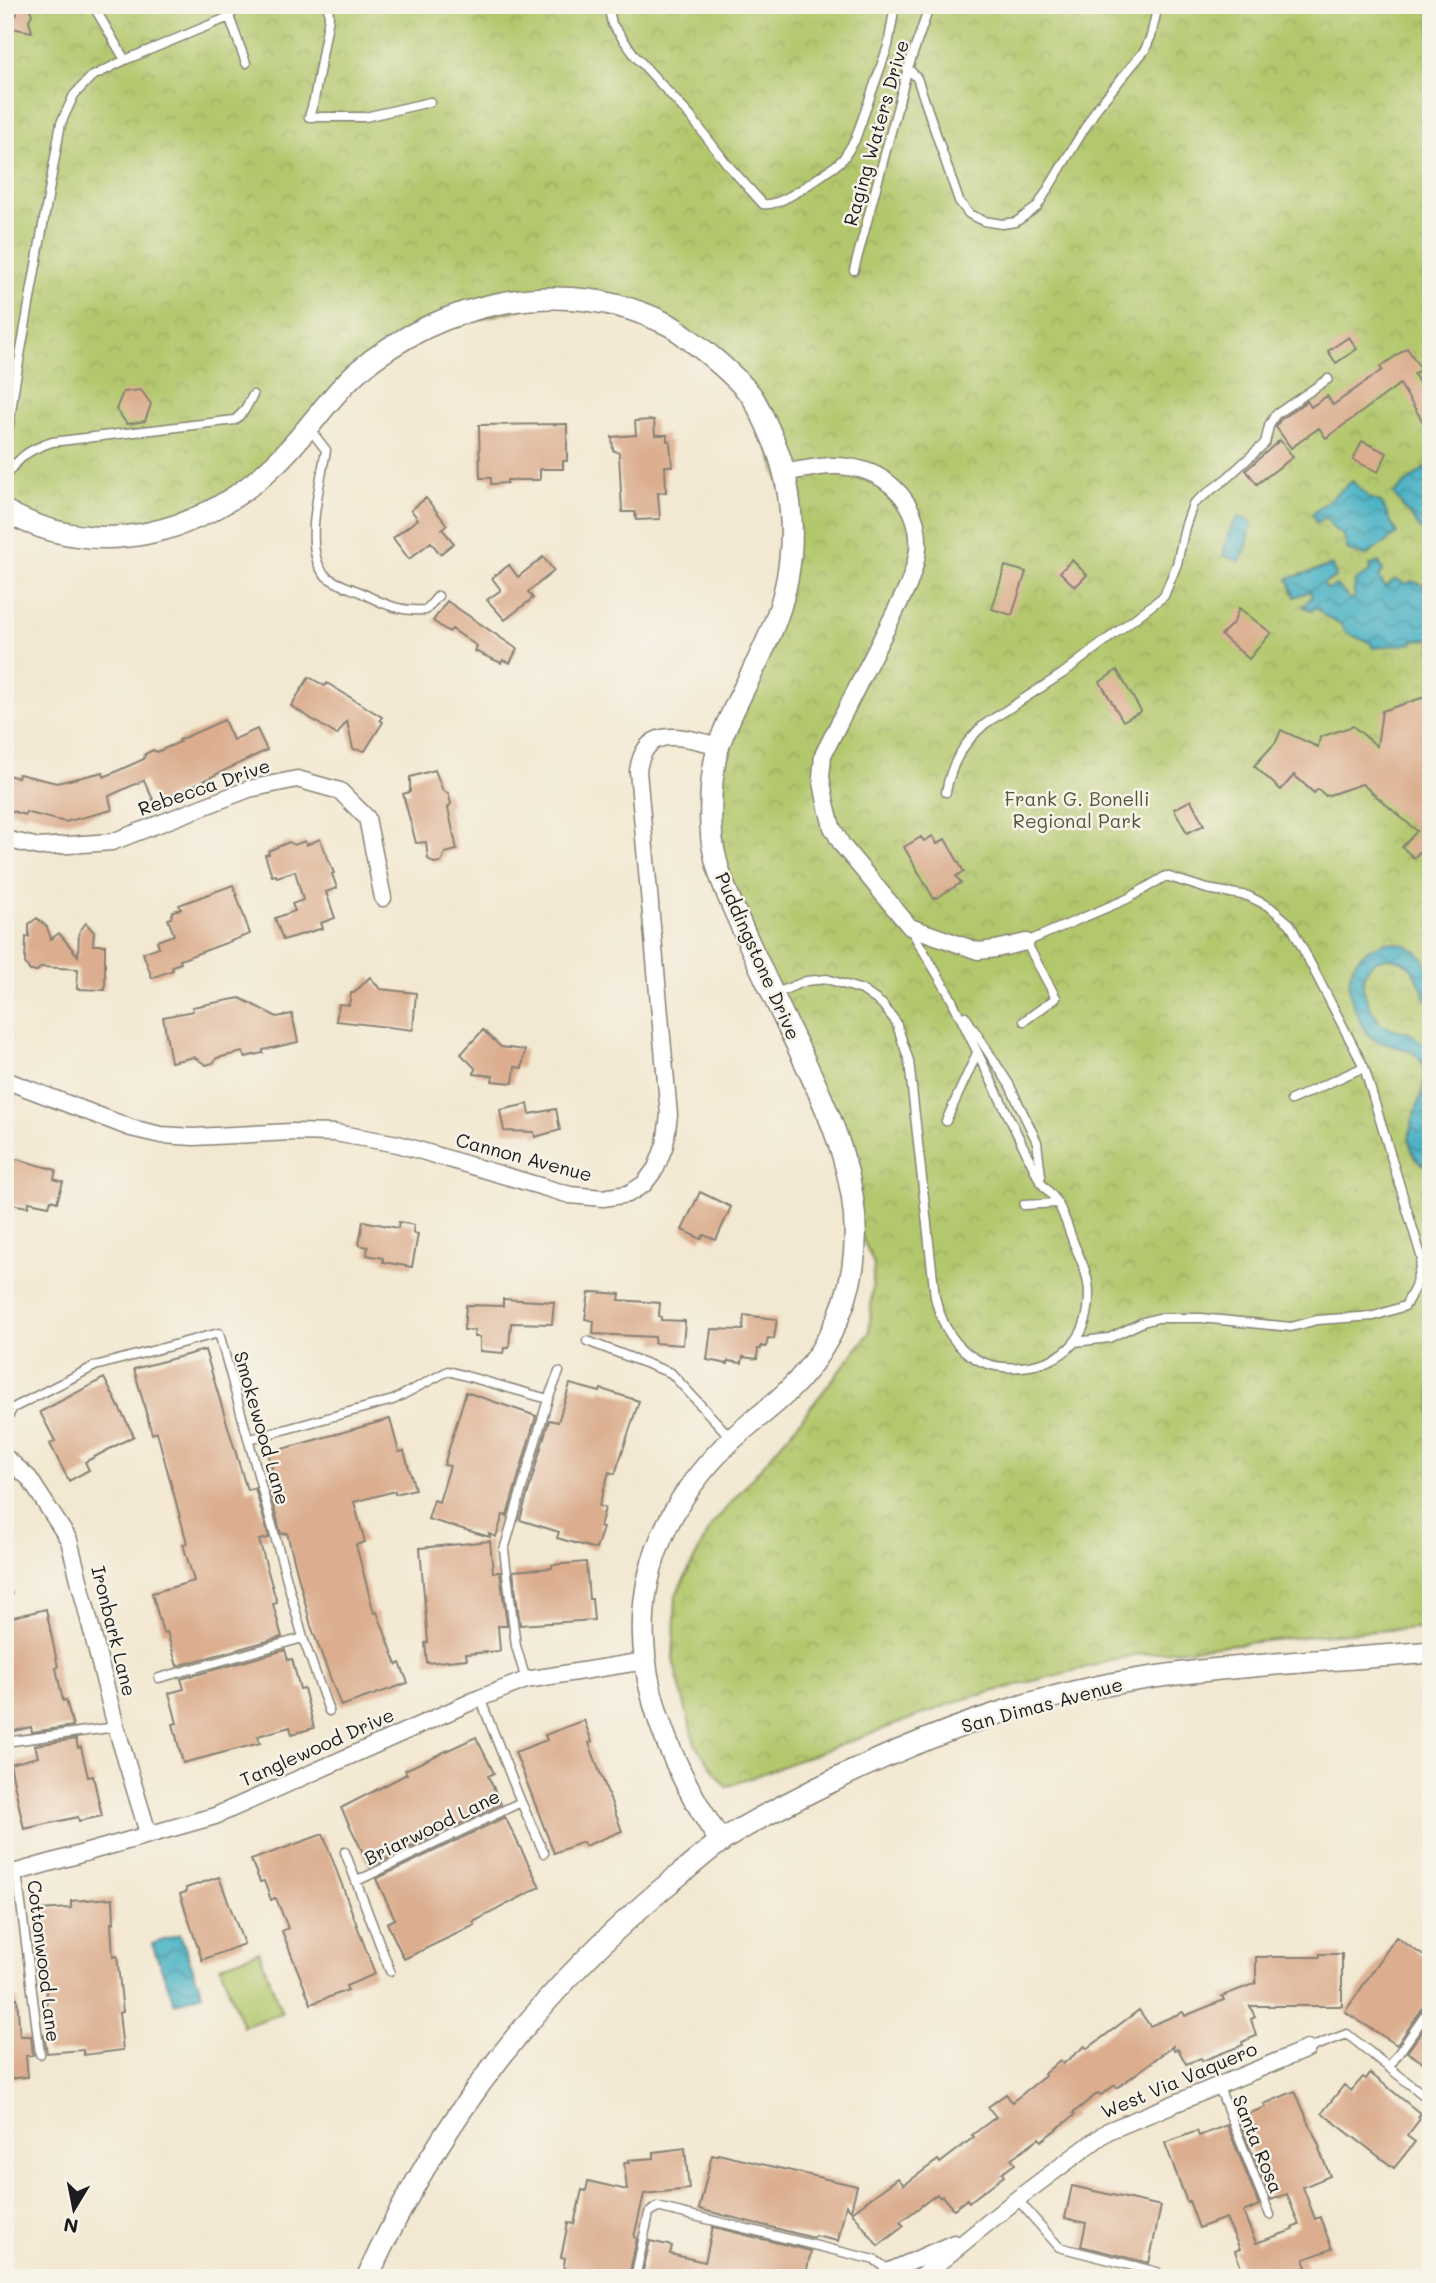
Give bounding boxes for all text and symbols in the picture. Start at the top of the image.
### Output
street label: Raging Waters Drive [837,37,914,229]
street label: Rebecca Drive [134,752,273,821]
park label: Frank G. Bonelli Regional Park [1004,786,1150,833]
street label: Puddingstone Drive [710,868,807,1044]
street label: Cannon Avenue [453,1126,595,1187]
street label: Smokewood Lane [229,1348,296,1507]
street label: Ironbark Lane [86,1563,143,1699]
street label: San Dimas Avenue [958,1671,1125,1738]
street label: Tanglewood Drive [236,1701,398,1792]
street label: Briarwood Lane [360,1783,504,1870]
street label: Cottonwood Lane [22,1879,67,2043]
street label: West Via Vaquero [1097,2035,1261,2124]
street label: Santa Rosa [1227,2091,1290,2197]
north arrow [38,2174,108,2244]
text: N [62,2213,80,2240]

